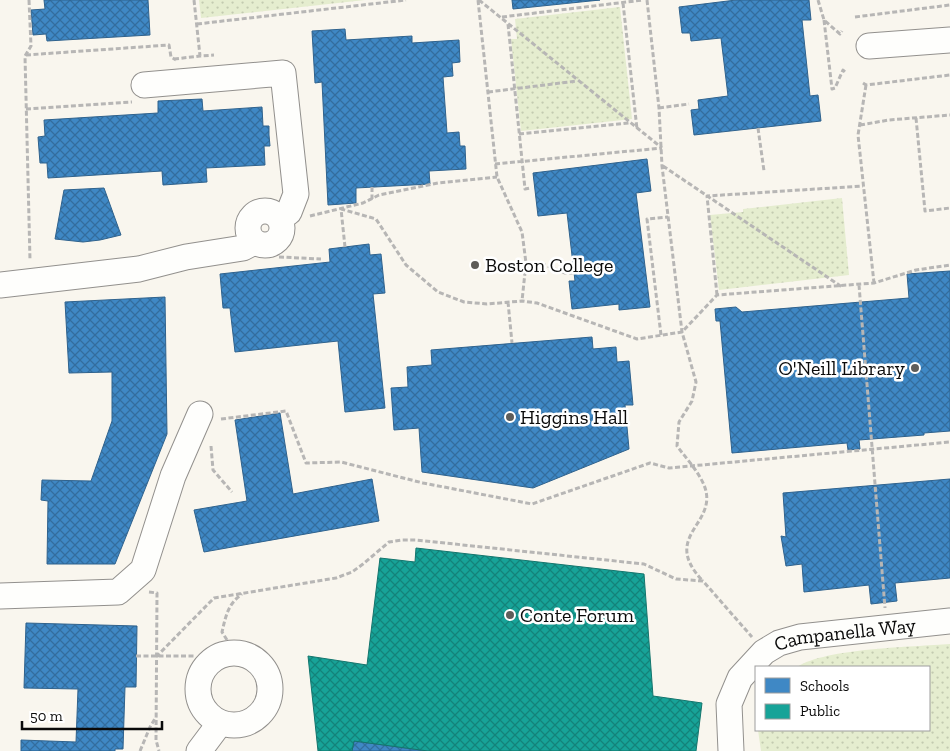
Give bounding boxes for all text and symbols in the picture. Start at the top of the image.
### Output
place label: Boston College [485,253,613,277]
marker: Boston College [469,259,481,271]
place label: O'Neill Library [778,356,906,380]
marker: O'Neill Library [909,362,921,374]
place label: Higgins Hall [520,405,628,429]
marker: Higgins Hall [504,411,516,423]
place label: Conte Forum [520,603,635,627]
marker: Conte Forum [504,609,516,621]
street label: Campanella Way [771,613,918,656]
legend [755,666,930,731]
text: Schools [800,677,849,695]
scale bar [22,698,162,730]
text: Public [800,702,840,720]
text: 50 m [30,707,63,725]

